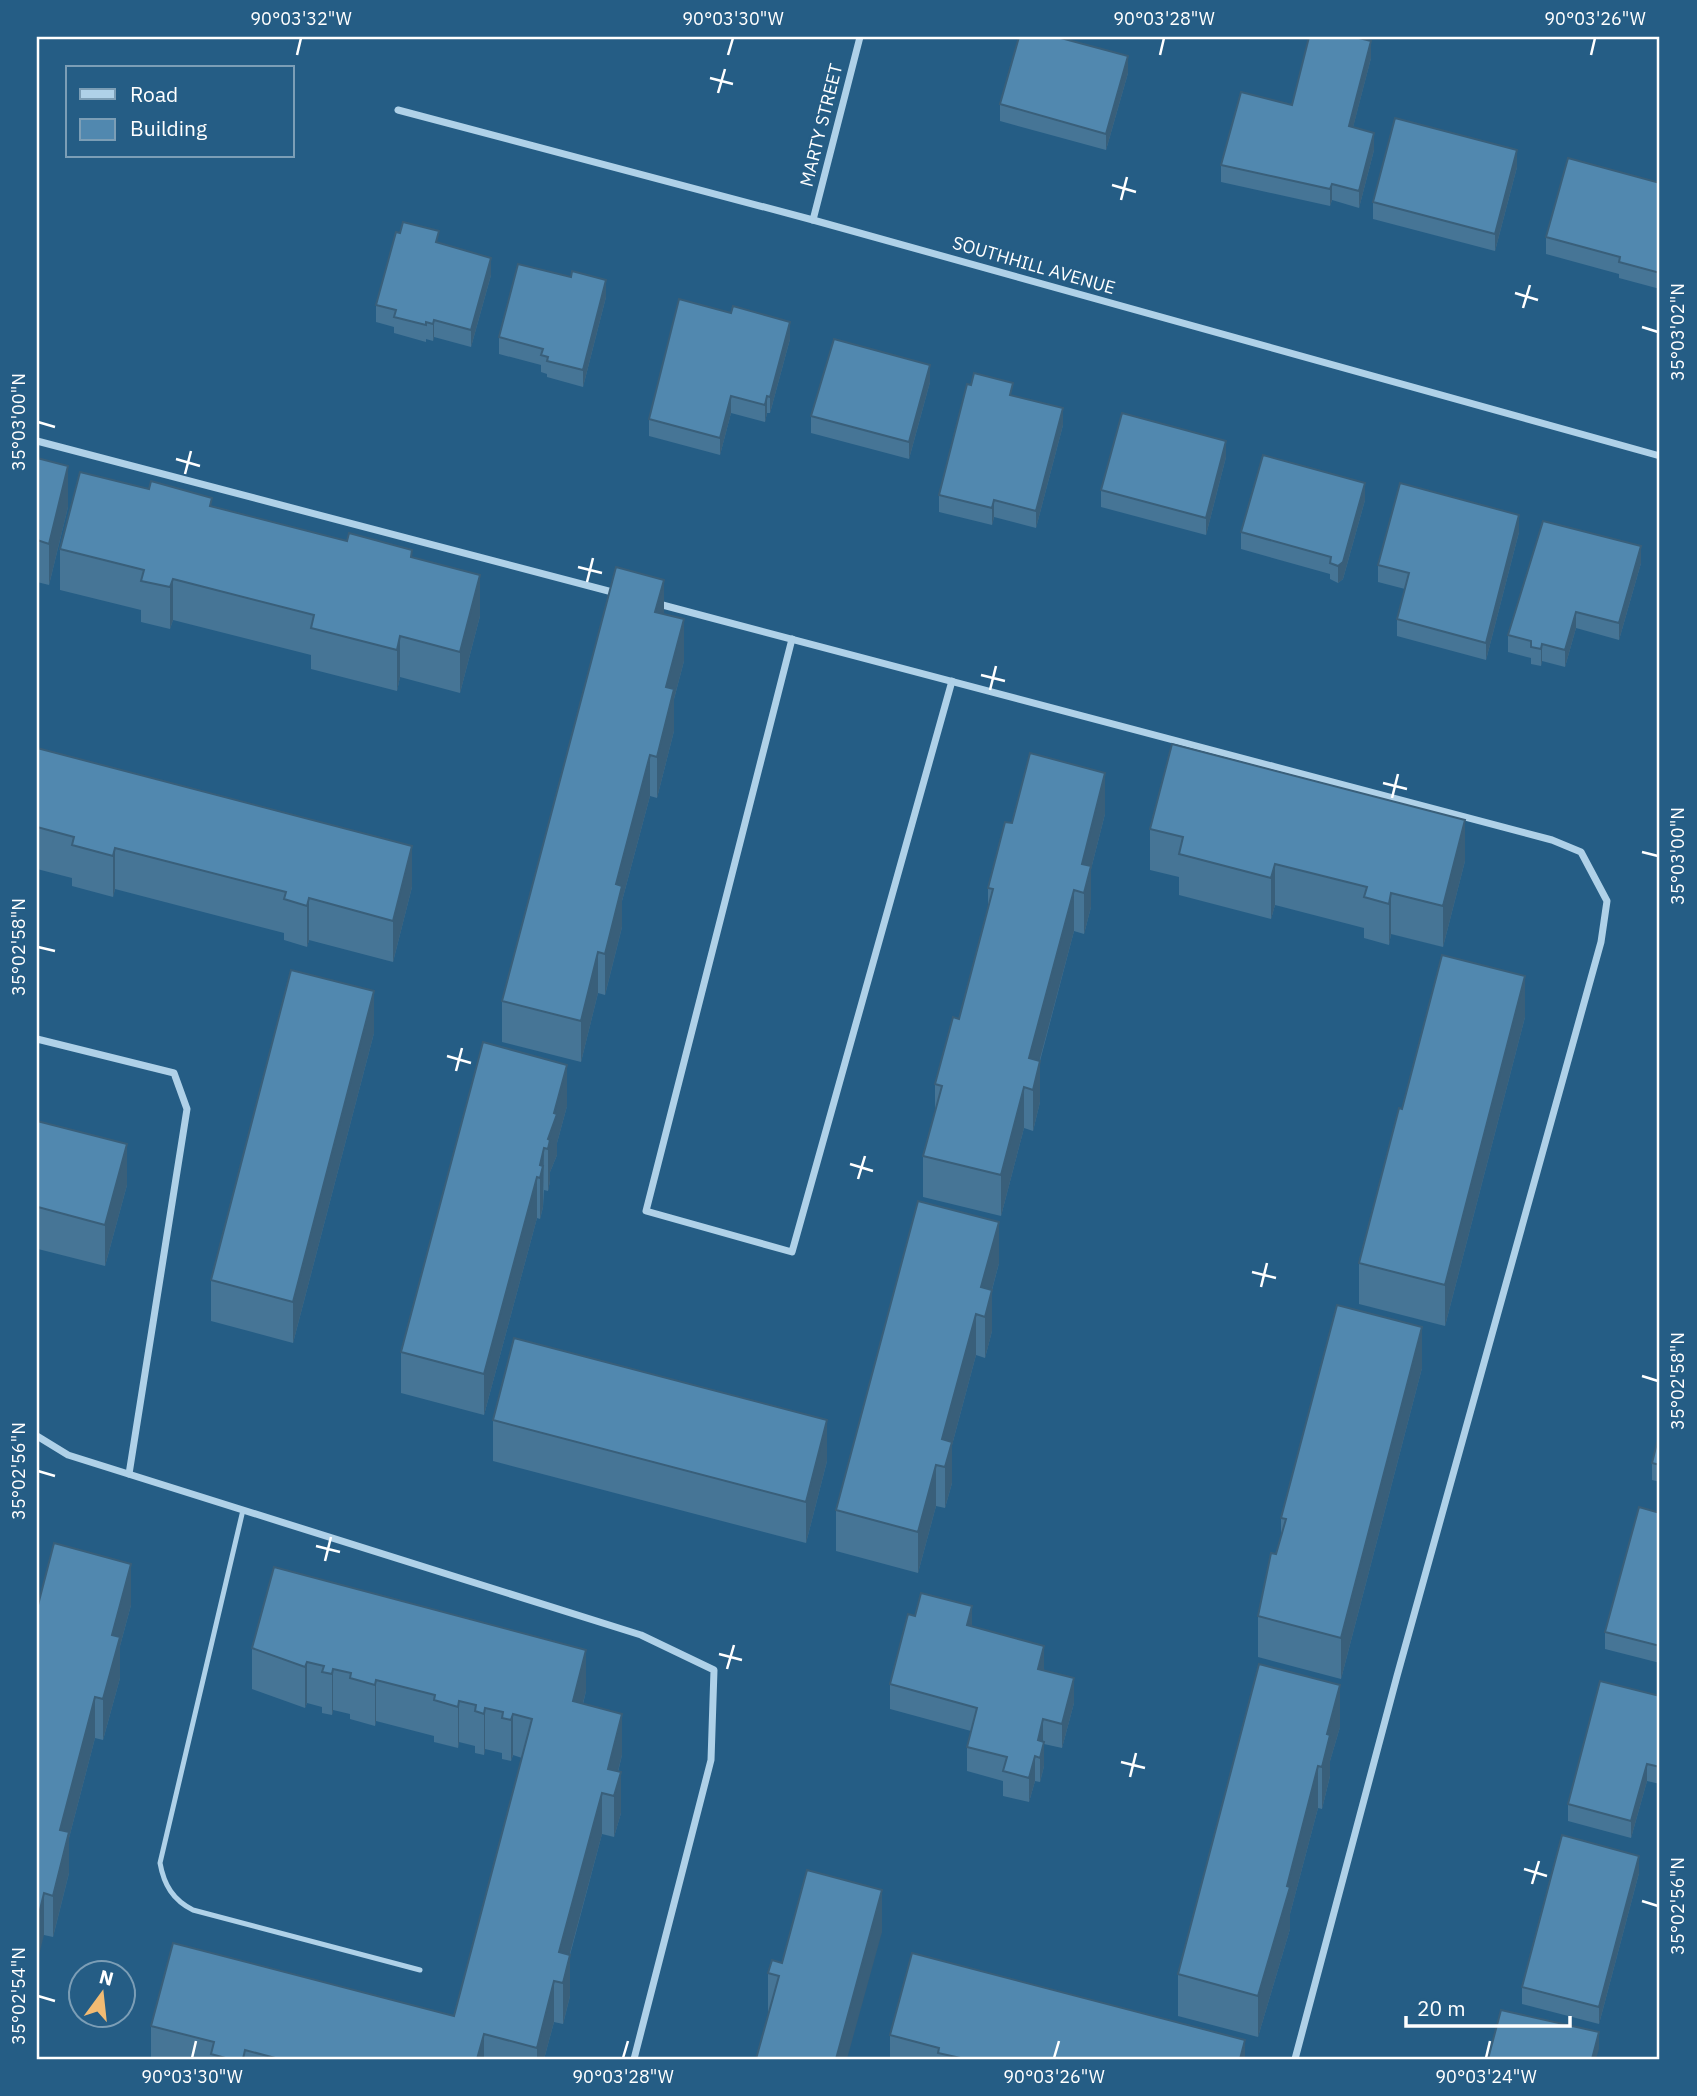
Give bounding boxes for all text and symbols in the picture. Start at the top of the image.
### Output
text: 90°03'32"W [250,7,352,30]
text: 90°03'30"W [682,7,784,30]
text: 90°03'28"W [1113,7,1215,30]
text: 90°03'26"W [1544,7,1646,30]
street label: MARTY STREET [795,61,847,189]
legend [66,66,294,158]
text: Road [130,80,178,108]
text: Building [130,114,207,142]
street label: SOUTHHILL AVENUE [950,231,1118,299]
text: 35°03'02"N [1666,283,1689,381]
text: 35°03'00"N [7,373,30,471]
text: 35°03'00"N [1666,807,1689,905]
text: 35°02'58"N [7,898,30,996]
text: 35°02'58"N [1666,1332,1689,1430]
text: 35°02'56"N [7,1422,30,1520]
text: 35°02'56"N [1666,1857,1689,1955]
text: 35°02'54"N [7,1947,30,2045]
north arrow [66,1960,136,2030]
text: N [97,1964,116,1991]
scale bar [1406,1984,1571,2028]
text: 20 m [1417,1994,1466,2022]
text: 90°03'30"W [141,2065,243,2088]
text: 90°03'28"W [572,2065,674,2088]
text: 90°03'26"W [1003,2065,1105,2088]
text: 90°03'24"W [1435,2065,1537,2088]

